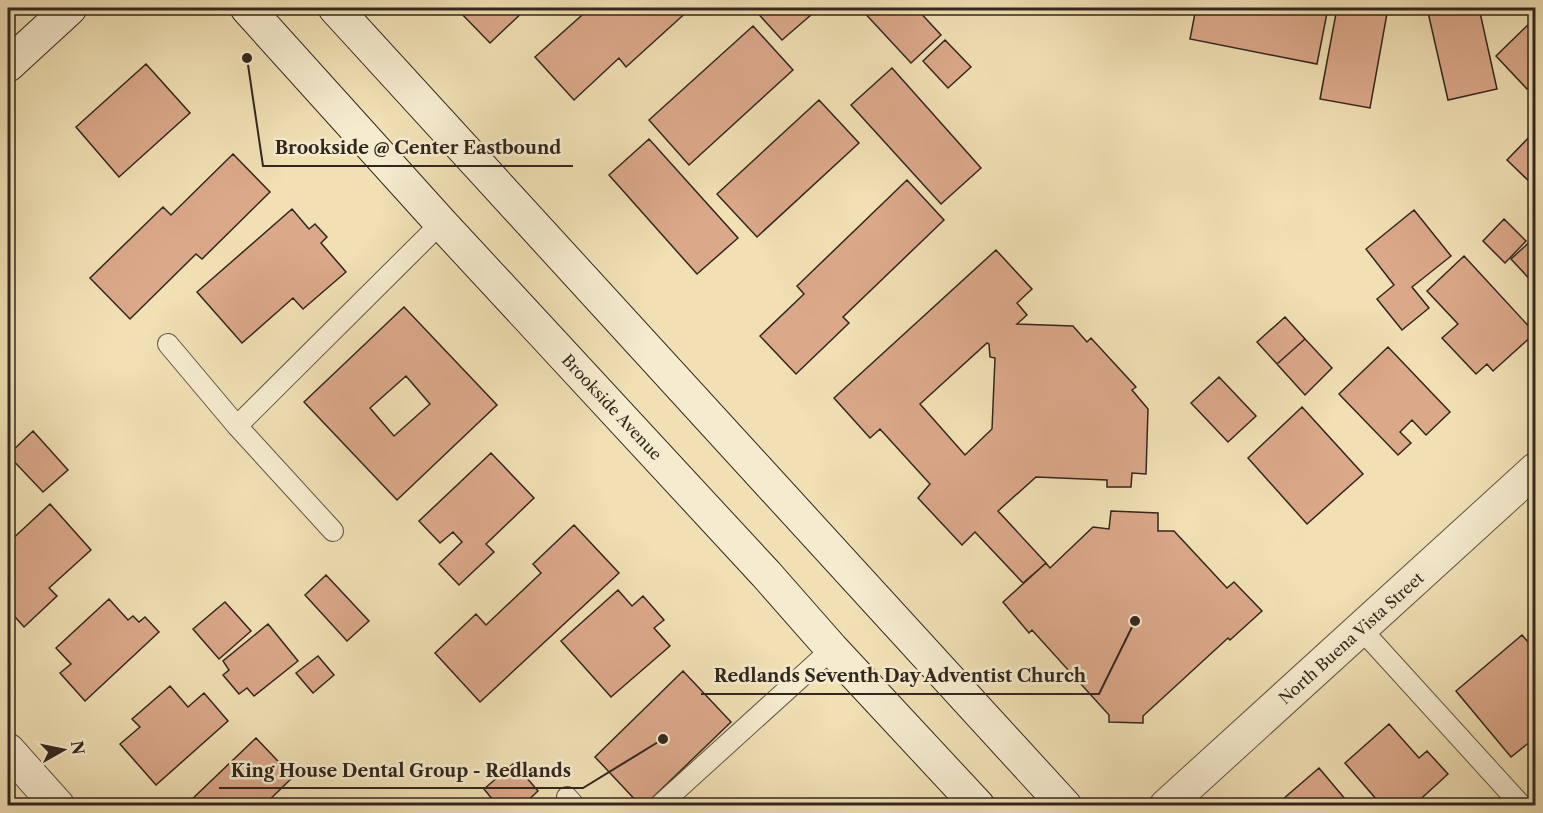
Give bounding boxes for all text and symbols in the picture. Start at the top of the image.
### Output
callout: Brookside @ Center Eastbound [263,130,573,166]
text: Brookside @ Center Eastbound [275,137,561,159]
street label: Brookside Avenue [558,350,666,464]
street label: North Buena Vista Street [1274,567,1428,708]
callout: Redlands Seventh Day Adventist Church [701,658,1099,694]
text: Redlands Seventh Day Adventist Church [714,665,1087,687]
north arrow [33,720,93,780]
text: N [67,739,89,756]
callout: King House Dental Group - Redlands [219,752,583,788]
text: King House Dental Group - Redlands [231,760,571,782]

